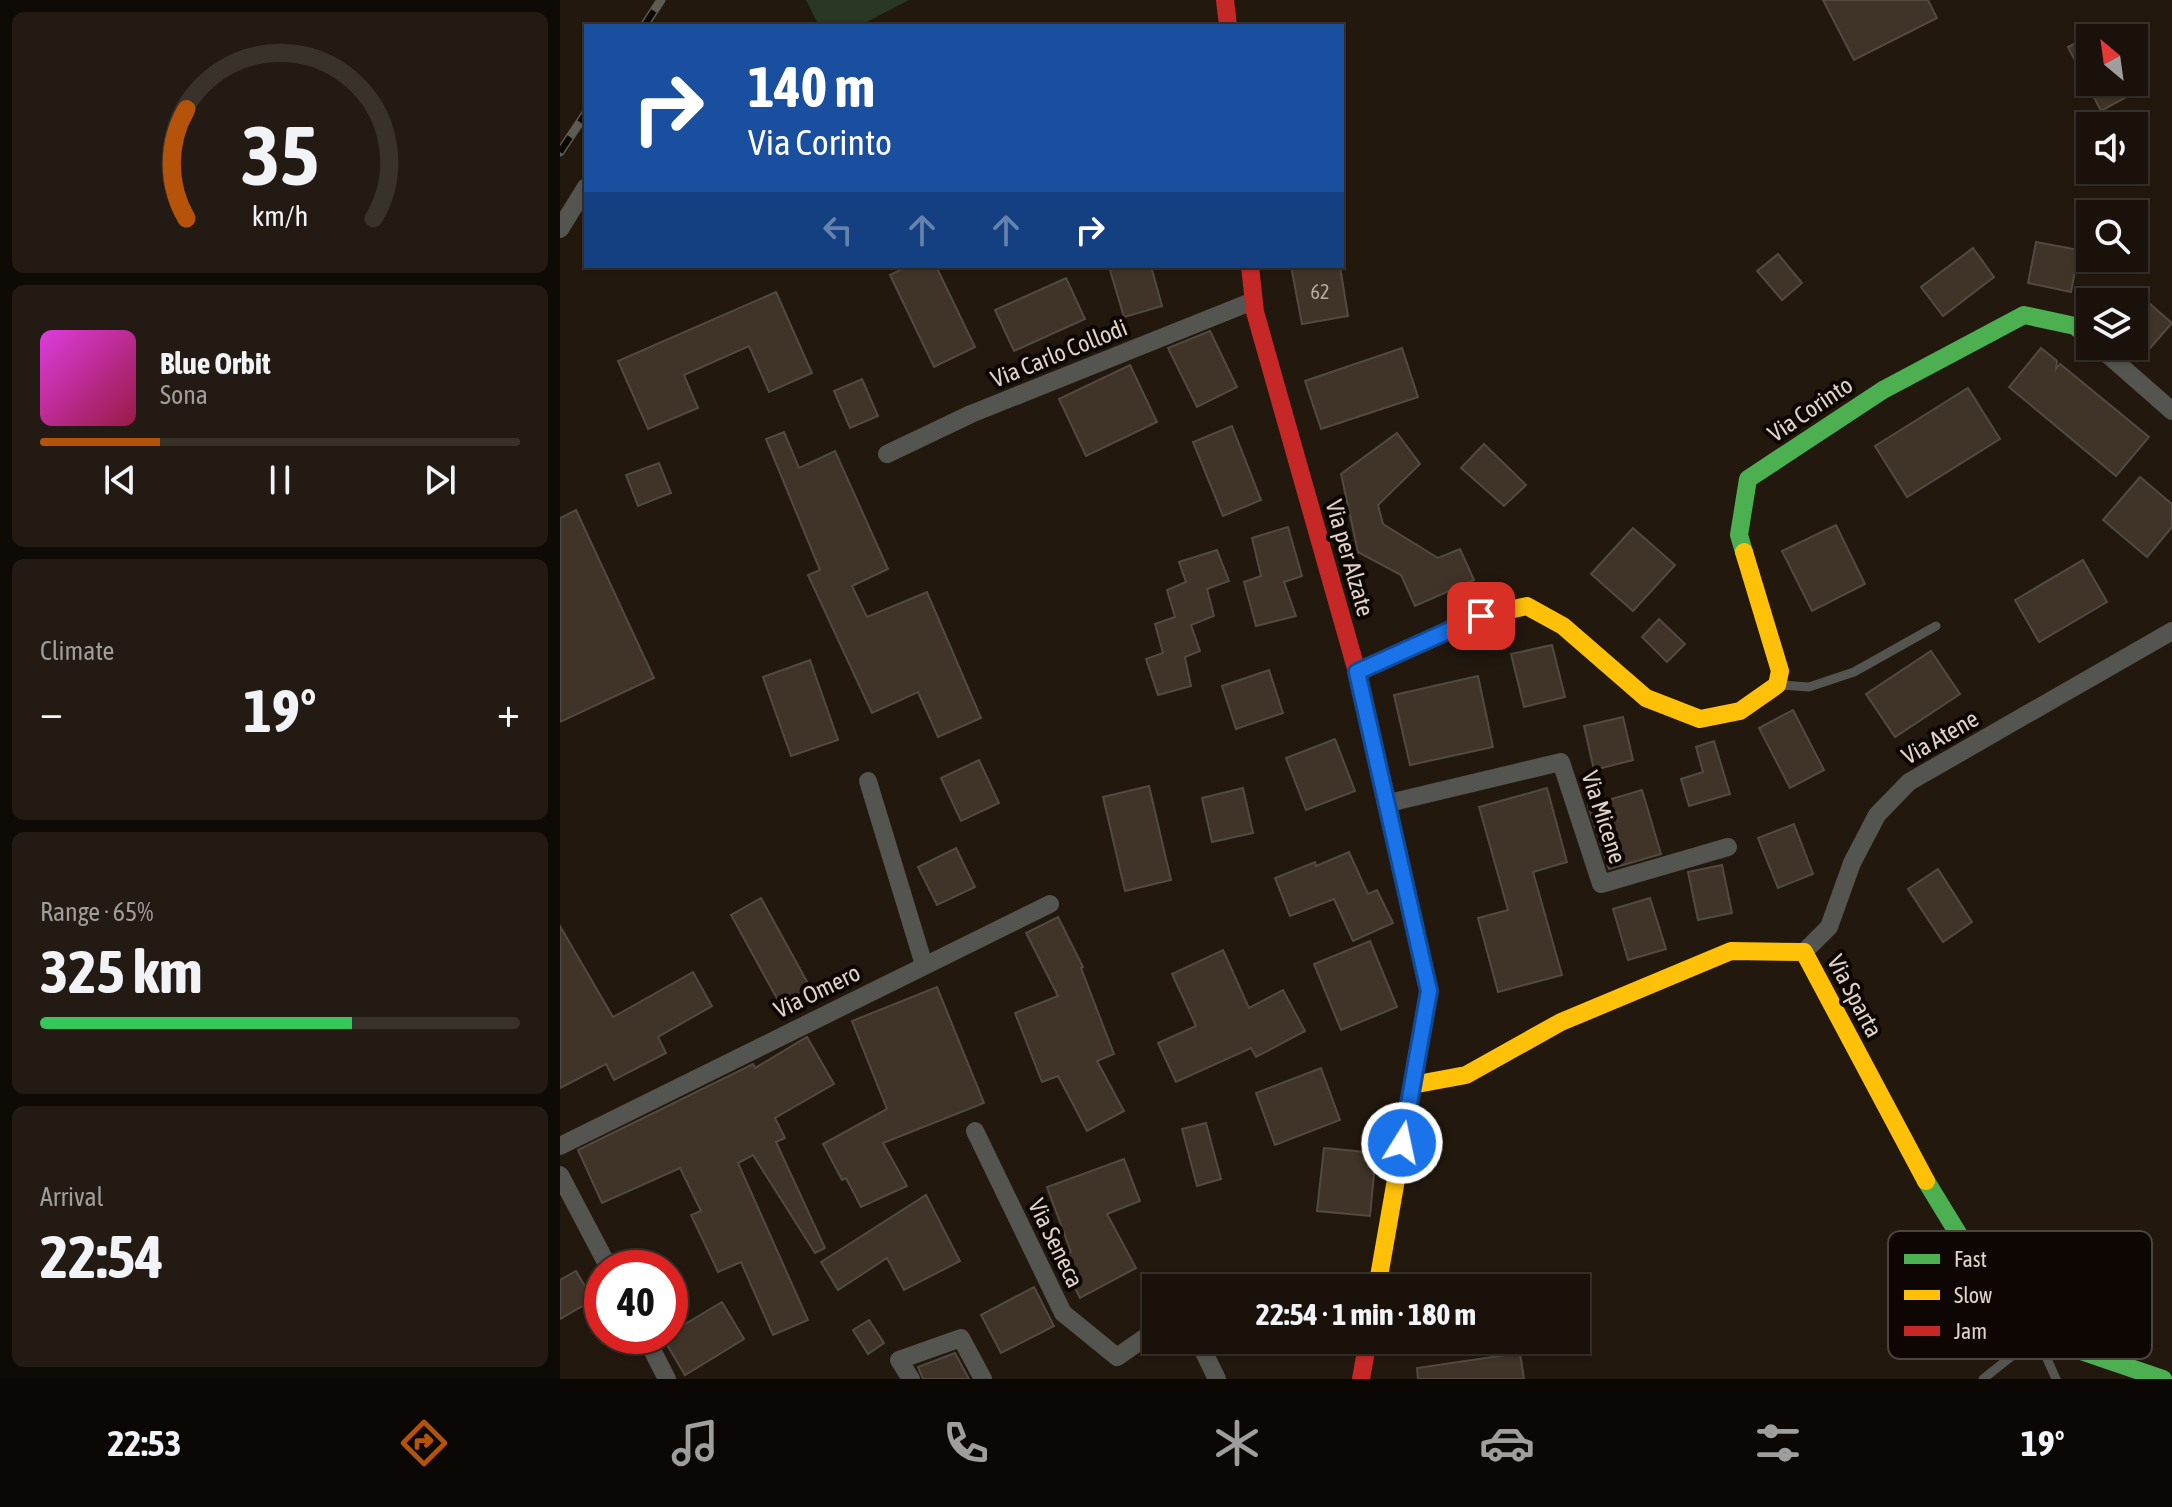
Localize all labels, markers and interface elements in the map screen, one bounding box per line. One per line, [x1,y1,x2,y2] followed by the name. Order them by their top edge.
[2076,24,2148,96] north arrow
[2076,24,2148,360] map controls
[748,55,875,119] text: 140 m
[616,56,720,160] icon: right
[241,106,319,202] text: 35
[2076,112,2148,184] button: sound
[748,121,892,163] text: Via Corinto
[252,199,308,232] text: km/h
[2076,200,2148,272] button: search
[816,208,860,252] icon: left
[900,208,944,252] icon: ahead
[984,208,1028,252] icon: ahead
[1068,208,1112,252] icon: right
[1311,280,1329,303] house number: 62
[2076,288,2148,360] button: layers
[987,313,1131,393] street label: Via Carlo Collodi
[160,346,271,380] text: Blue Orbit
[1763,371,1857,447] street label: Via Corinto
[160,380,208,410] text: Sona
[98,458,142,502] icon: previous
[258,458,302,502] icon: pause
[418,458,462,502] icon: next
[1321,497,1379,619] street label: Via per Alzate
[1447,582,1515,650] pin
[1459,594,1503,638] icon: arrive
[40,636,114,666] text: Climate
[244,676,316,745] text: 19°
[40,686,63,736] text: −
[497,686,520,736] text: +
[1897,704,1983,770] street label: Via Atene
[1576,767,1632,867] street label: Via Micene
[40,897,153,927] text: Range · 65%
[40,937,202,1006] text: 325 km
[1822,950,1888,1042] street label: Via Sparta
[770,959,864,1023] street label: Via Omero
[1360,1101,1444,1185] position arrow
[40,1182,104,1212] text: Arrival
[1023,1194,1089,1292] street label: Via Seneca
[40,1222,163,1291] text: 22:54
[1888,1231,2152,1359] legend
[1954,1246,1987,1272] text: Fast
[584,1250,688,1354] speed limit sign: 40
[1954,1282,1992,1308] text: Slow
[1256,1297,1476,1331] text: 22:54 · 1 min · 180 m
[1954,1318,1987,1344] text: Jam
[396,1415,452,1471] icon: directions
[667,1415,723,1471] icon: music
[938,1415,994,1471] icon: phone
[1209,1415,1265,1471] icon: climate
[1479,1415,1535,1471] icon: car
[1750,1415,1806,1471] icon: filters
[107,1422,181,1464] text: 22:53
[2021,1422,2065,1464] text: 19°

